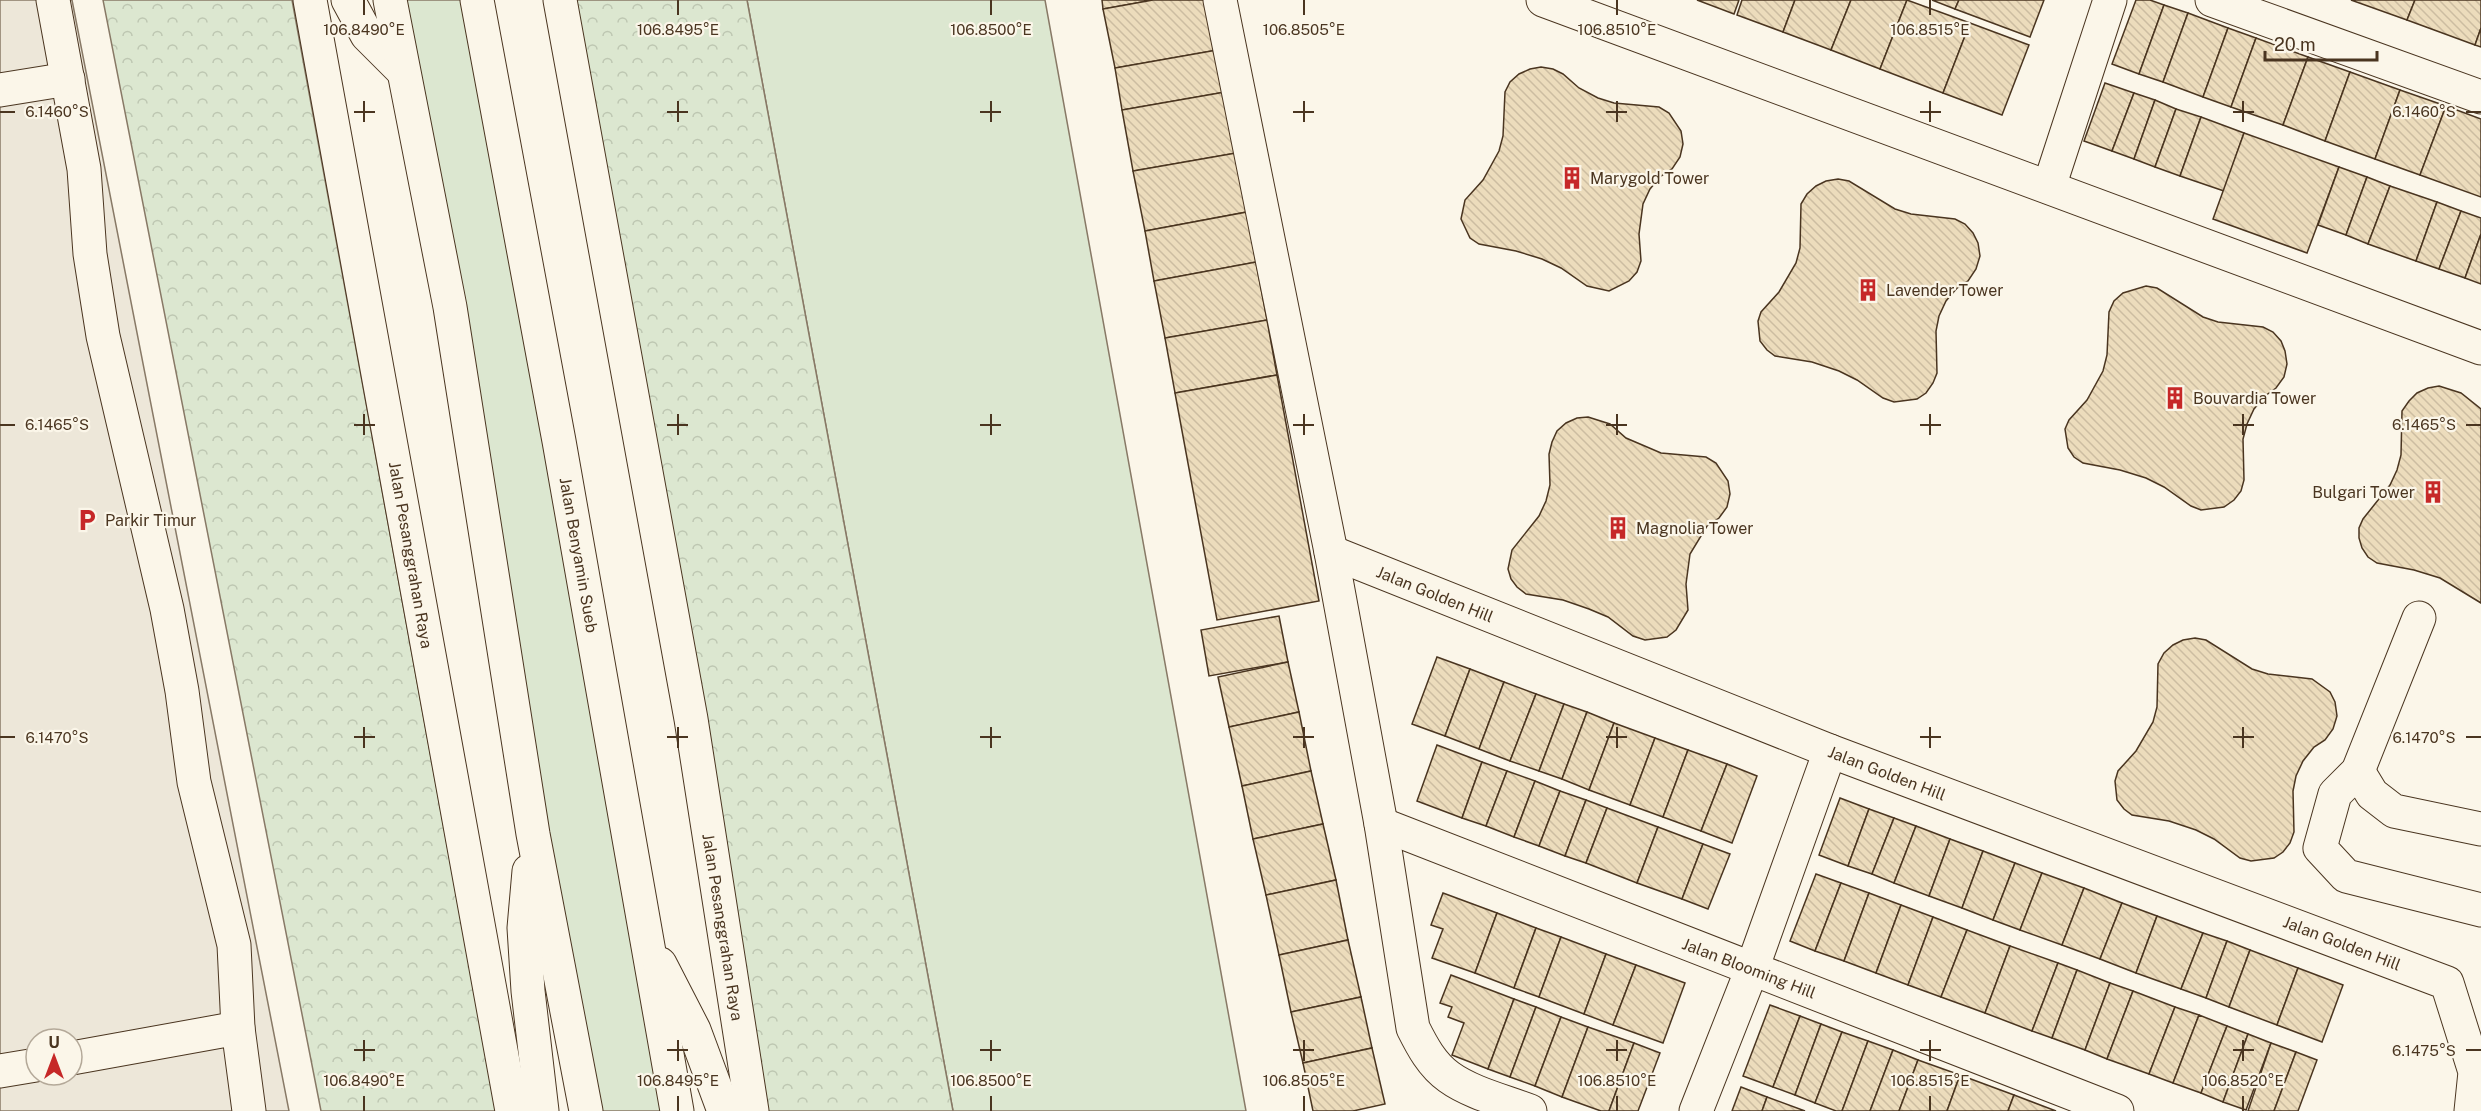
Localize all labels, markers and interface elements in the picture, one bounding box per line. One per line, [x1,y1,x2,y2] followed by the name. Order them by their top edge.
[323,21,405,38] text: 106.8490°E
[637,21,719,38] text: 106.8495°E
[950,21,1032,38] text: 106.8500°E
[1263,21,1345,38] text: 106.8505°E
[1578,21,1656,38] text: 106.8510°E
[1890,21,1970,38] text: 106.8515°E
[2265,24,2378,62] scale bar
[2274,34,2316,55] text: 20 m
[25,103,89,120] text: 6.1460°S
[2392,103,2456,120] text: 6.1460°S
[1559,165,1585,191] building icon: Marygold Tower
[1590,169,1709,188] place label: Marygold Tower
[1855,277,1881,303] building icon: Lavender Tower
[1886,281,2003,300] place label: Lavender Tower
[2162,385,2188,411] building icon: Bouvardia Tower
[2193,389,2316,408] place label: Bouvardia Tower
[25,416,89,433] text: 6.1465°S
[2392,416,2456,433] text: 6.1465°S
[385,460,436,650] street label: Jalan Pesanggrahan Raya
[555,476,602,634] street label: Jalan Benyamin Sueb
[2420,479,2446,505] building icon: Bulgari Tower
[2312,483,2415,502] place label: Bulgari Tower
[74,507,100,533] parking icon: Parkir Timur
[105,511,196,530] place label: Parkir Timur
[1605,515,1631,541] building icon: Magnolia Tower
[1636,519,1754,538] place label: Magnolia Tower
[1374,562,1496,627] street label: Jalan Golden Hill
[25,729,89,746] text: 6.1470°S
[2392,729,2456,746] text: 6.1470°S
[1825,742,1948,805] street label: Jalan Golden Hill
[698,832,747,1022] street label: Jalan Pesanggrahan Raya
[2280,912,2403,975] street label: Jalan Golden Hill
[1679,934,1819,1003] street label: Jalan Blooming Hill
[24,1027,84,1087] north arrow
[48,1033,60,1052] text: U
[2392,1042,2456,1059] text: 6.1475°S
[323,1072,405,1089] text: 106.8490°E
[637,1072,719,1089] text: 106.8495°E
[950,1072,1032,1089] text: 106.8500°E
[1263,1072,1345,1089] text: 106.8505°E
[1578,1072,1656,1089] text: 106.8510°E
[1890,1072,1970,1089] text: 106.8515°E
[2202,1072,2284,1089] text: 106.8520°E

